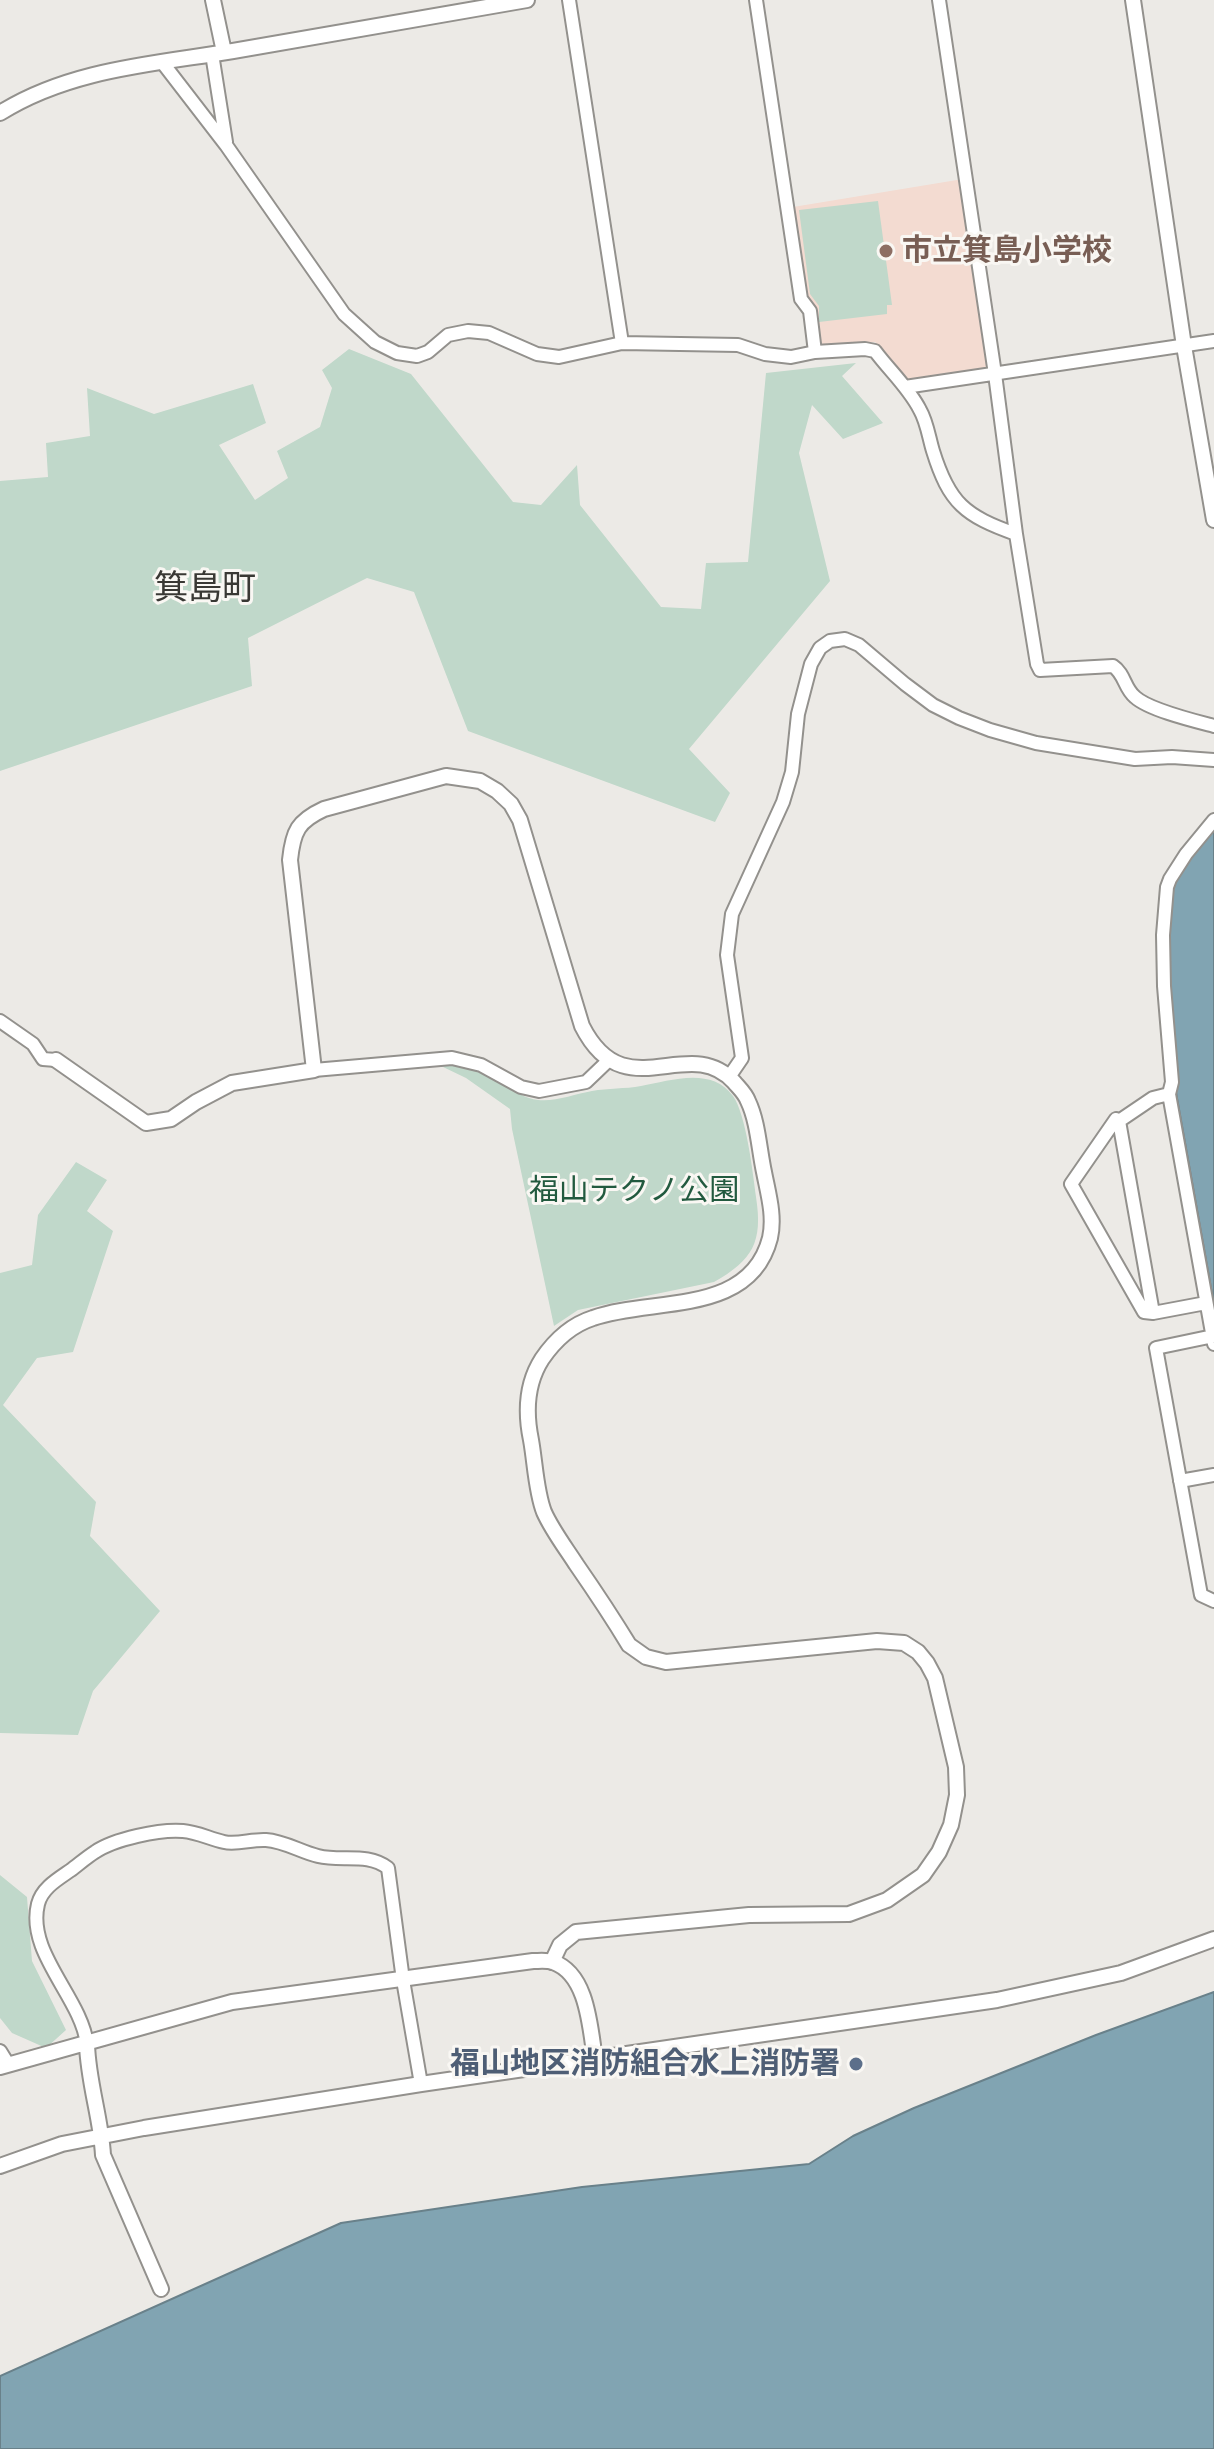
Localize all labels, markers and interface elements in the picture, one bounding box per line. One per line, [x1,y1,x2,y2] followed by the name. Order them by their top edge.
[902,233,1112,269] place label: 市立箕島小学校
[877,242,895,260] marker: 市立箕島小学校
[154,569,256,609] district label: 箕島町
[529,1173,739,1209] park label: 福山テクノ公園
[450,2046,840,2082] place label: 福山地区消防組合水上消防署
[847,2055,865,2073] marker: 福山地区消防組合水上消防署

